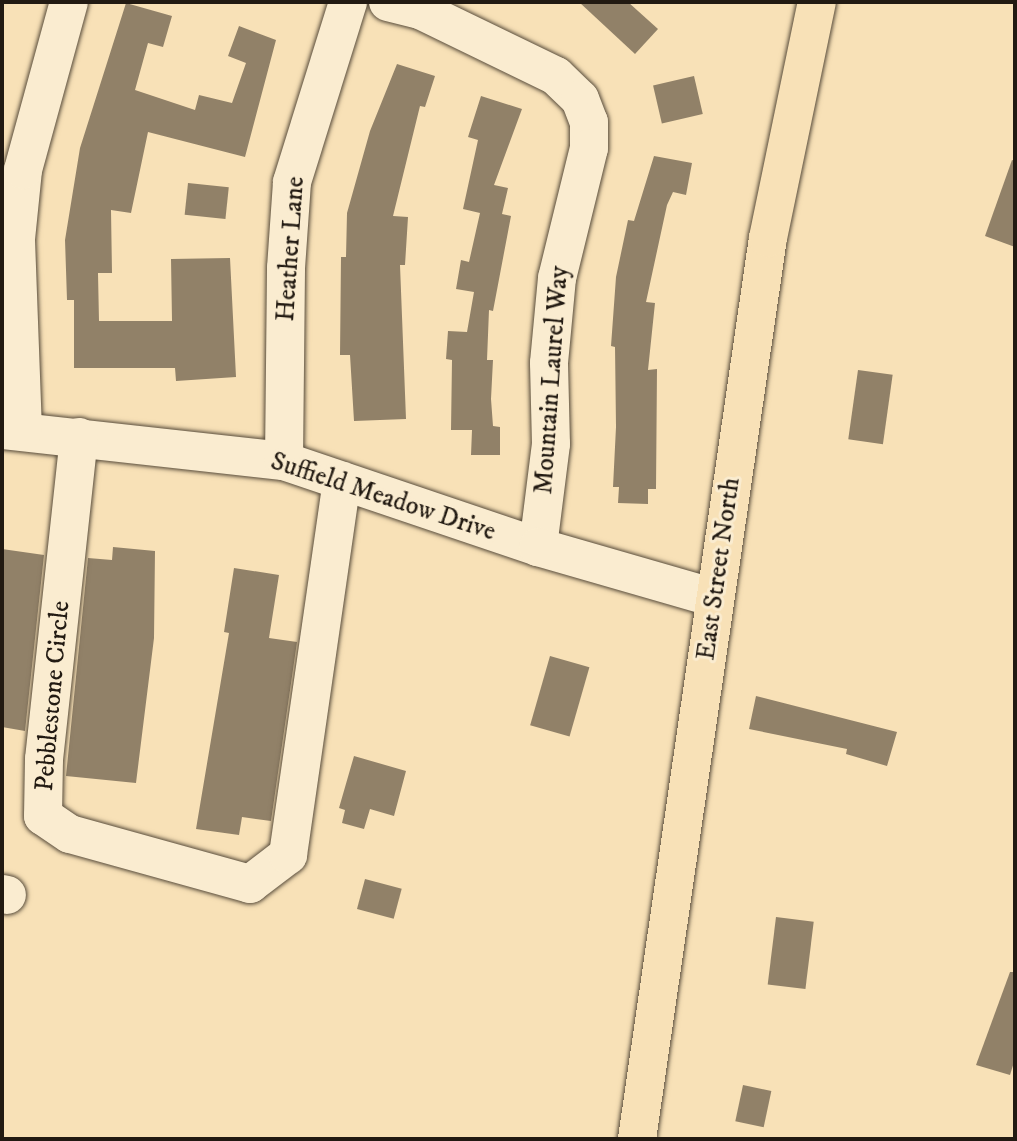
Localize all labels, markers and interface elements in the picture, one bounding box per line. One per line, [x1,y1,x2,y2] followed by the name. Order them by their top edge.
[270,175,312,323] street label: Heather Lane
[528,265,576,495] street label: Mountain Laurel Way
[267,446,499,548] street label: Suffield Meadow Drive
[691,476,747,662] street label: East Street North
[29,600,77,792] street label: Pebblestone Circle

